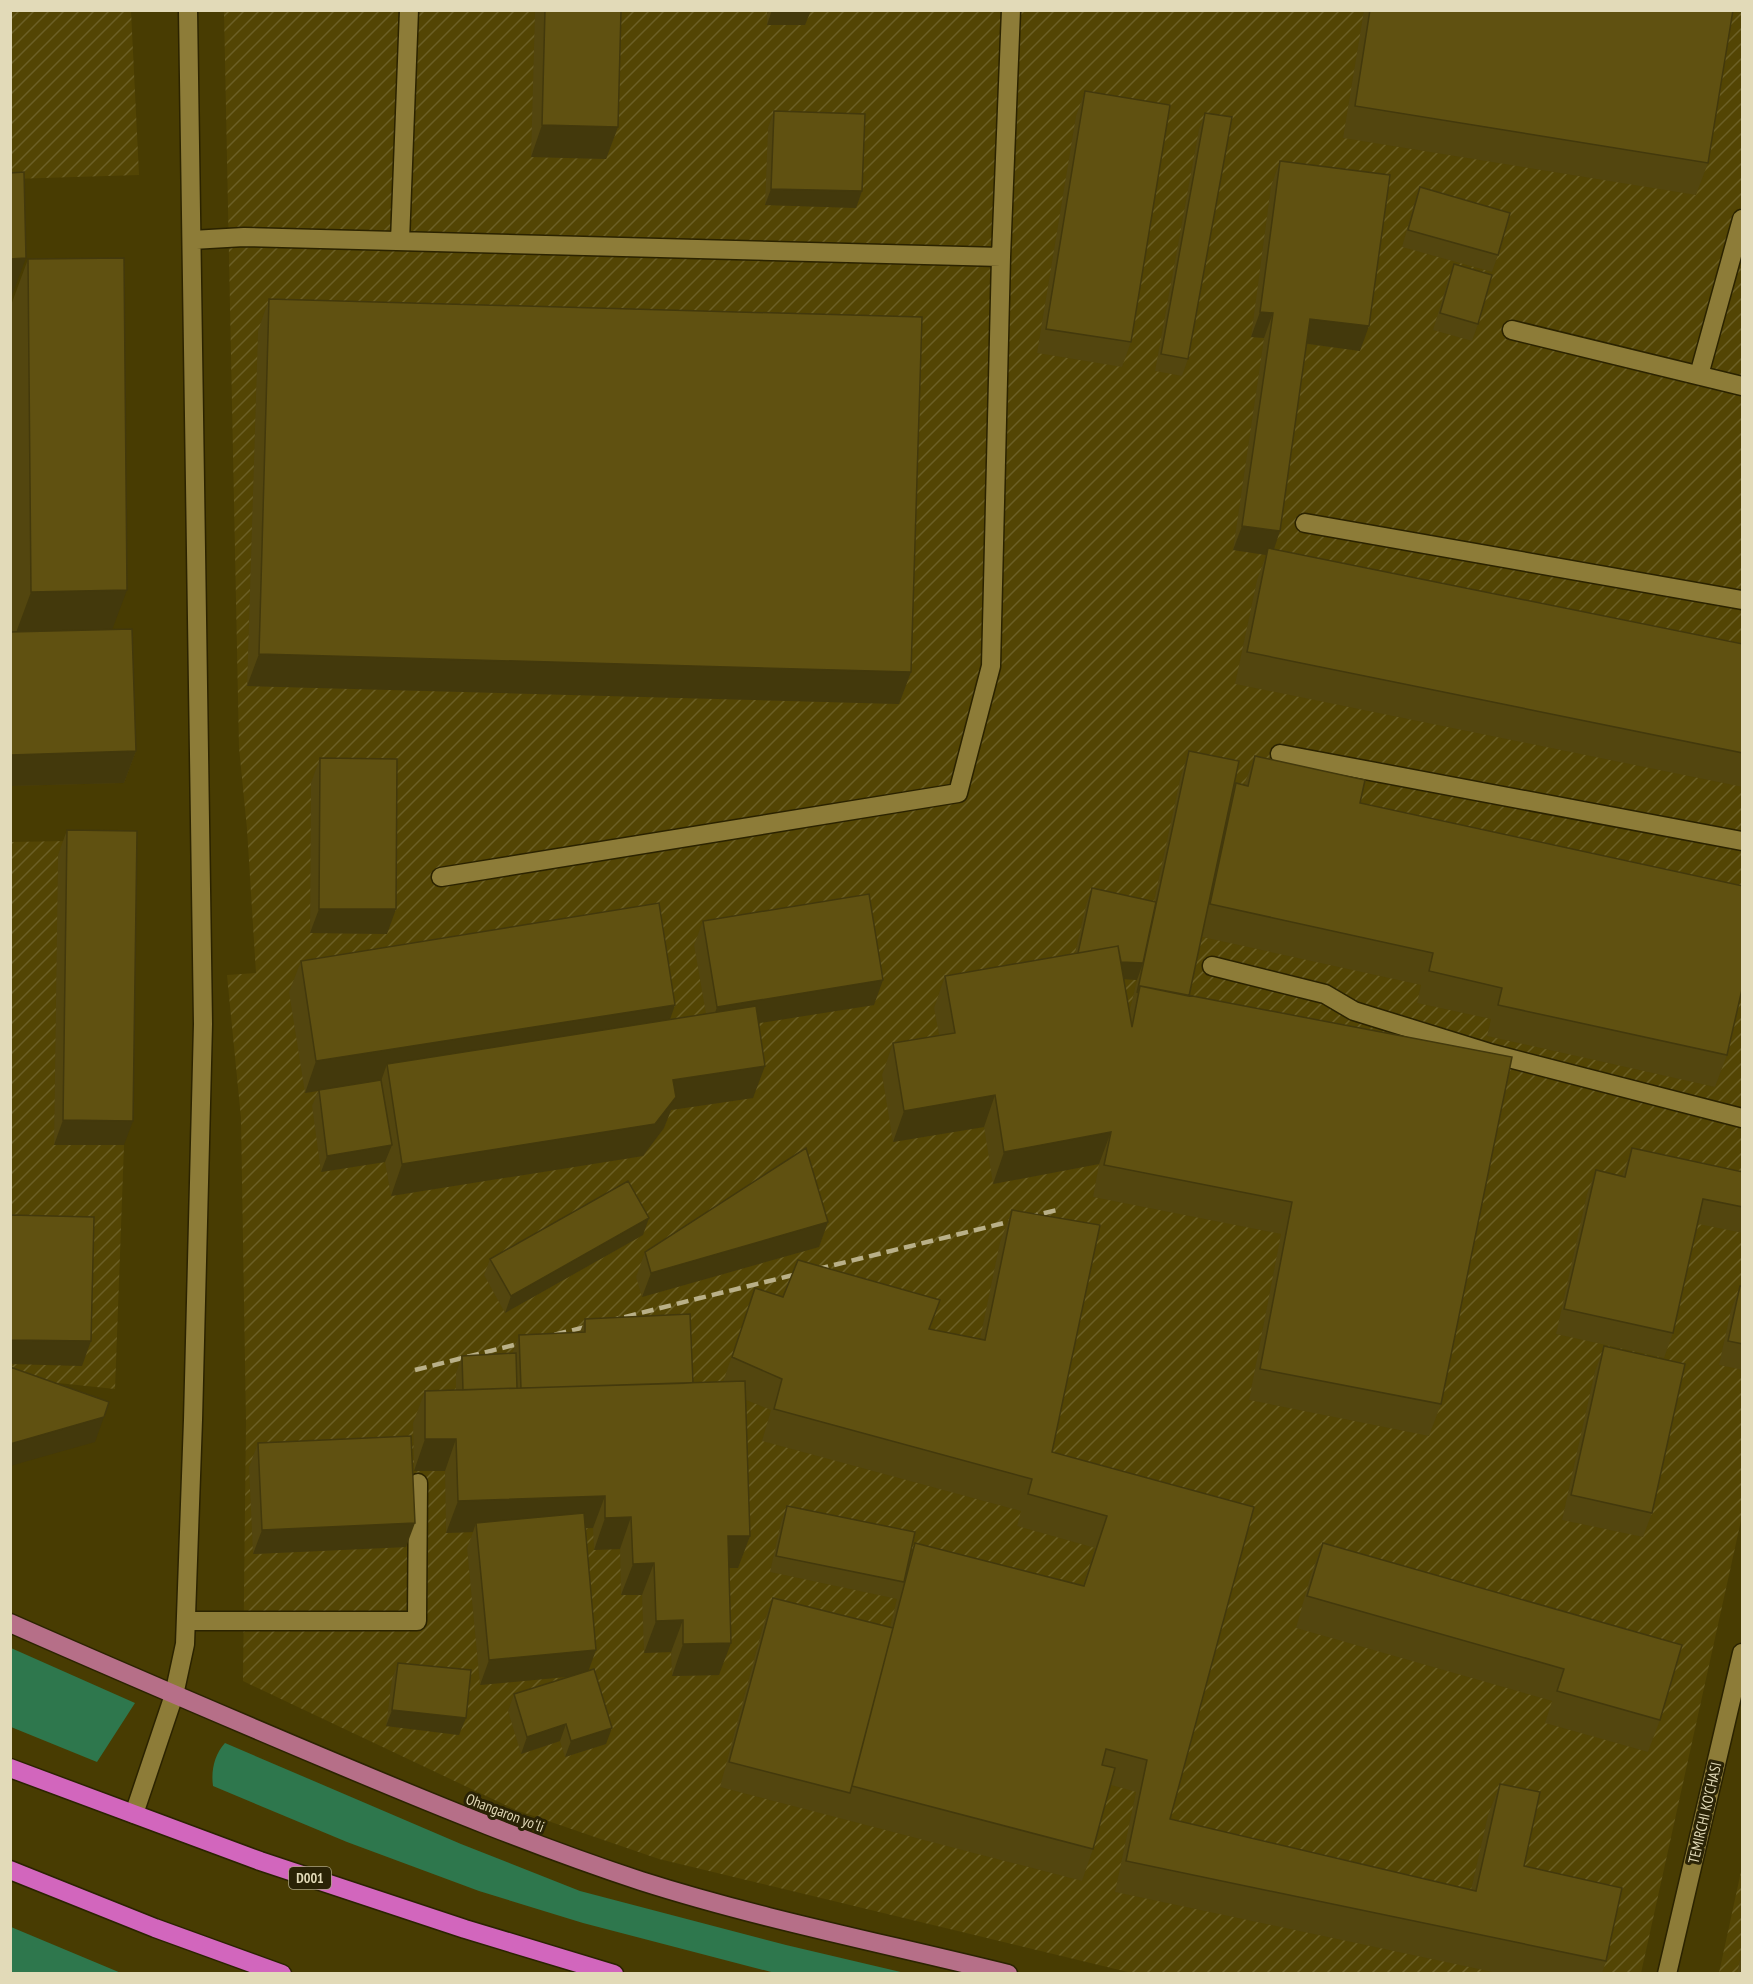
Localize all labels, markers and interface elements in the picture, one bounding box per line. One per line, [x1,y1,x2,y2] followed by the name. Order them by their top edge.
[1684,1760,1725,1865] street label: TEMIRCHI KO'CHASI
[463,1789,547,1836] street label: Ohangaron yoʻli
[289,1867,331,1889] road number: D001

